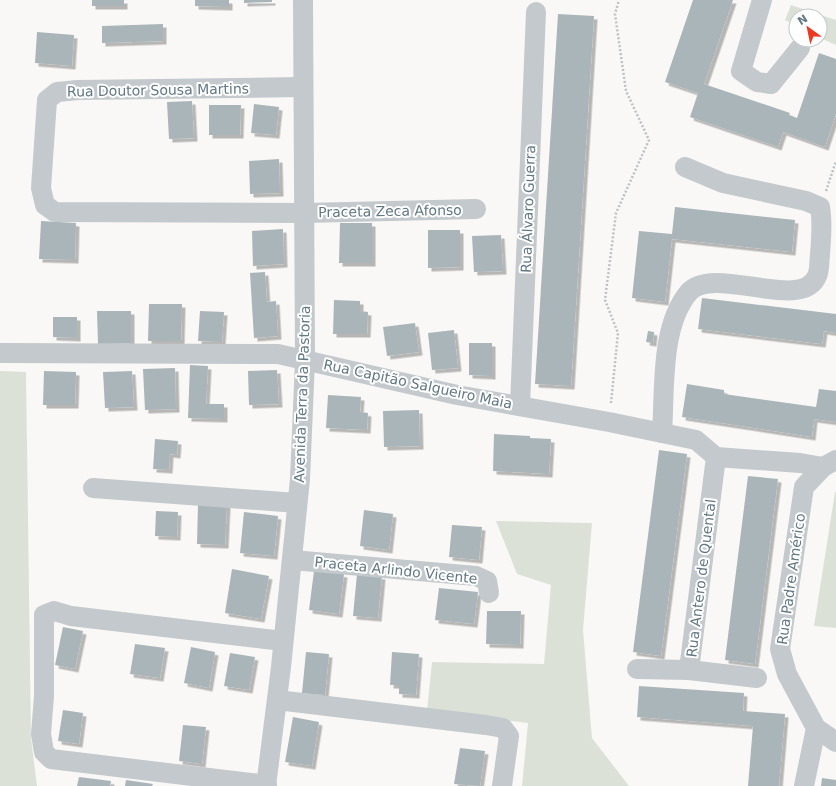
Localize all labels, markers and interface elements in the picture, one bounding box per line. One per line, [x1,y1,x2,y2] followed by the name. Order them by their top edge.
[788,8,828,48] north arrow
[795,12,810,28] text: N
[67,80,249,100] street label: Rua Doutor Sousa Martins
[518,145,538,273] street label: Rua Álvaro Guerra
[318,202,462,220] street label: Praceta Zeca Afonso
[291,305,313,483] street label: Avenida Terra da Pastoria
[322,356,514,412] street label: Rua Capitão Salgueiro Maia
[683,498,719,658] street label: Rua Antero de Quental
[774,512,808,646] street label: Rua Padre Américo
[314,553,478,587] street label: Praceta Arlindo Vicente

